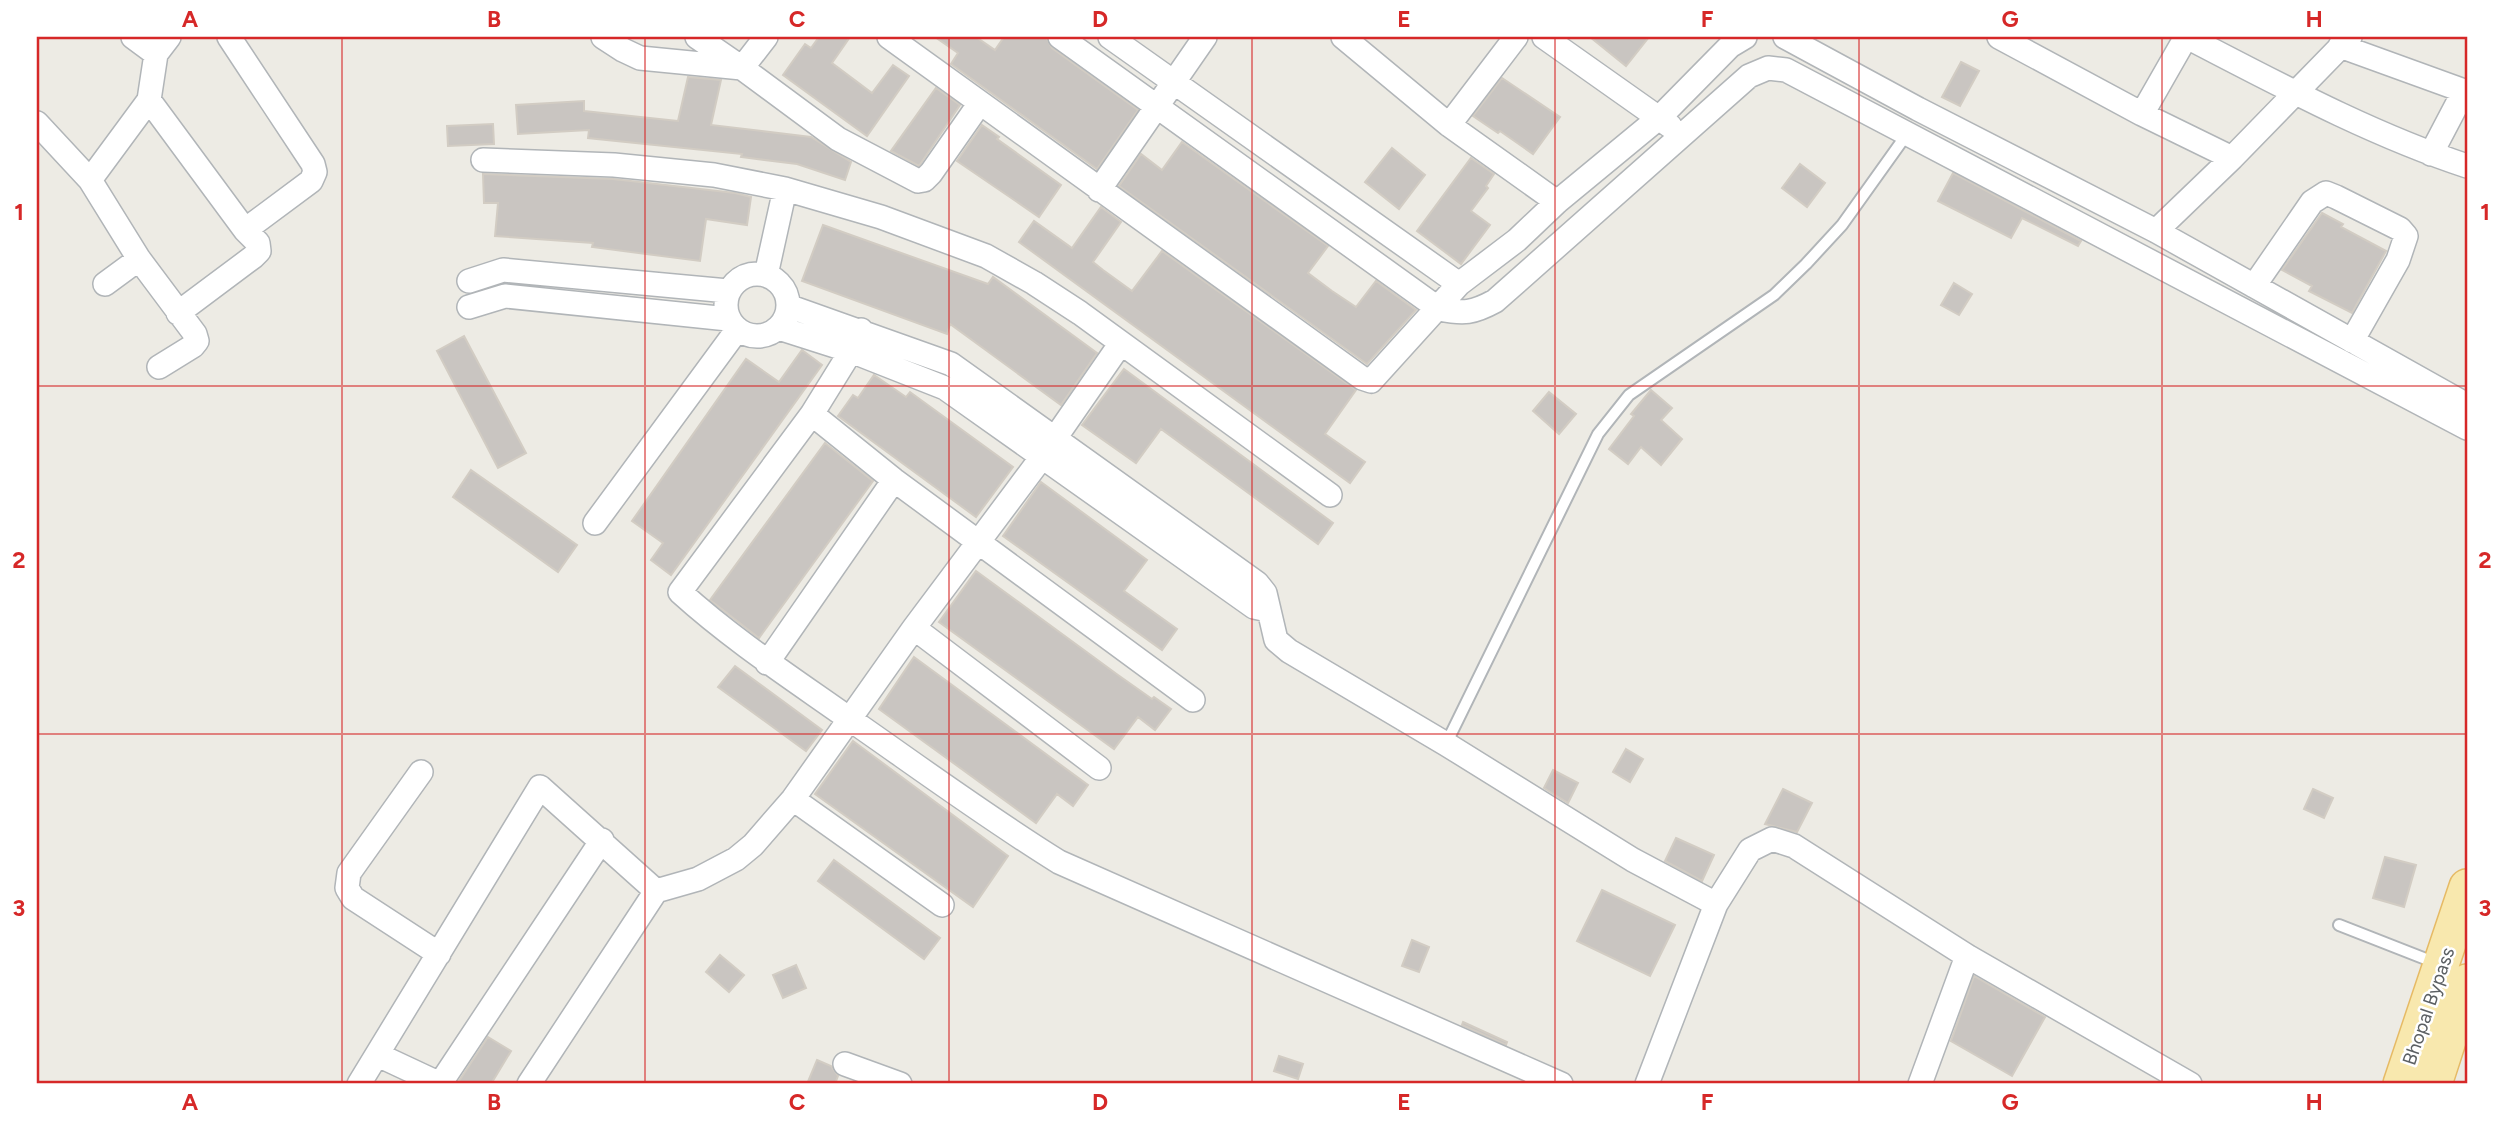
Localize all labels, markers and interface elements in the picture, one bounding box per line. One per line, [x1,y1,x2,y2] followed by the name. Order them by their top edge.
[182,5,199,33] text: A
[487,5,501,33] text: B
[789,5,806,33] text: C
[1092,5,1108,33] text: D
[1397,5,1411,33] text: E
[1701,5,1714,33] text: F
[2001,5,2019,33] text: G
[2305,5,2323,33] text: H
[14,198,24,226] text: 1
[2480,198,2490,226] text: 1
[12,546,26,574] text: 2
[2478,546,2492,574] text: 2
[13,894,25,922] text: 3
[2479,894,2491,922] text: 3
[2398,944,2459,1068] street label: Bhopal Bypass
[182,1088,199,1116] text: A
[487,1088,501,1116] text: B
[789,1088,806,1116] text: C
[1092,1088,1108,1116] text: D
[1397,1088,1411,1116] text: E
[1701,1088,1714,1116] text: F
[2001,1088,2019,1116] text: G
[2305,1088,2323,1116] text: H

